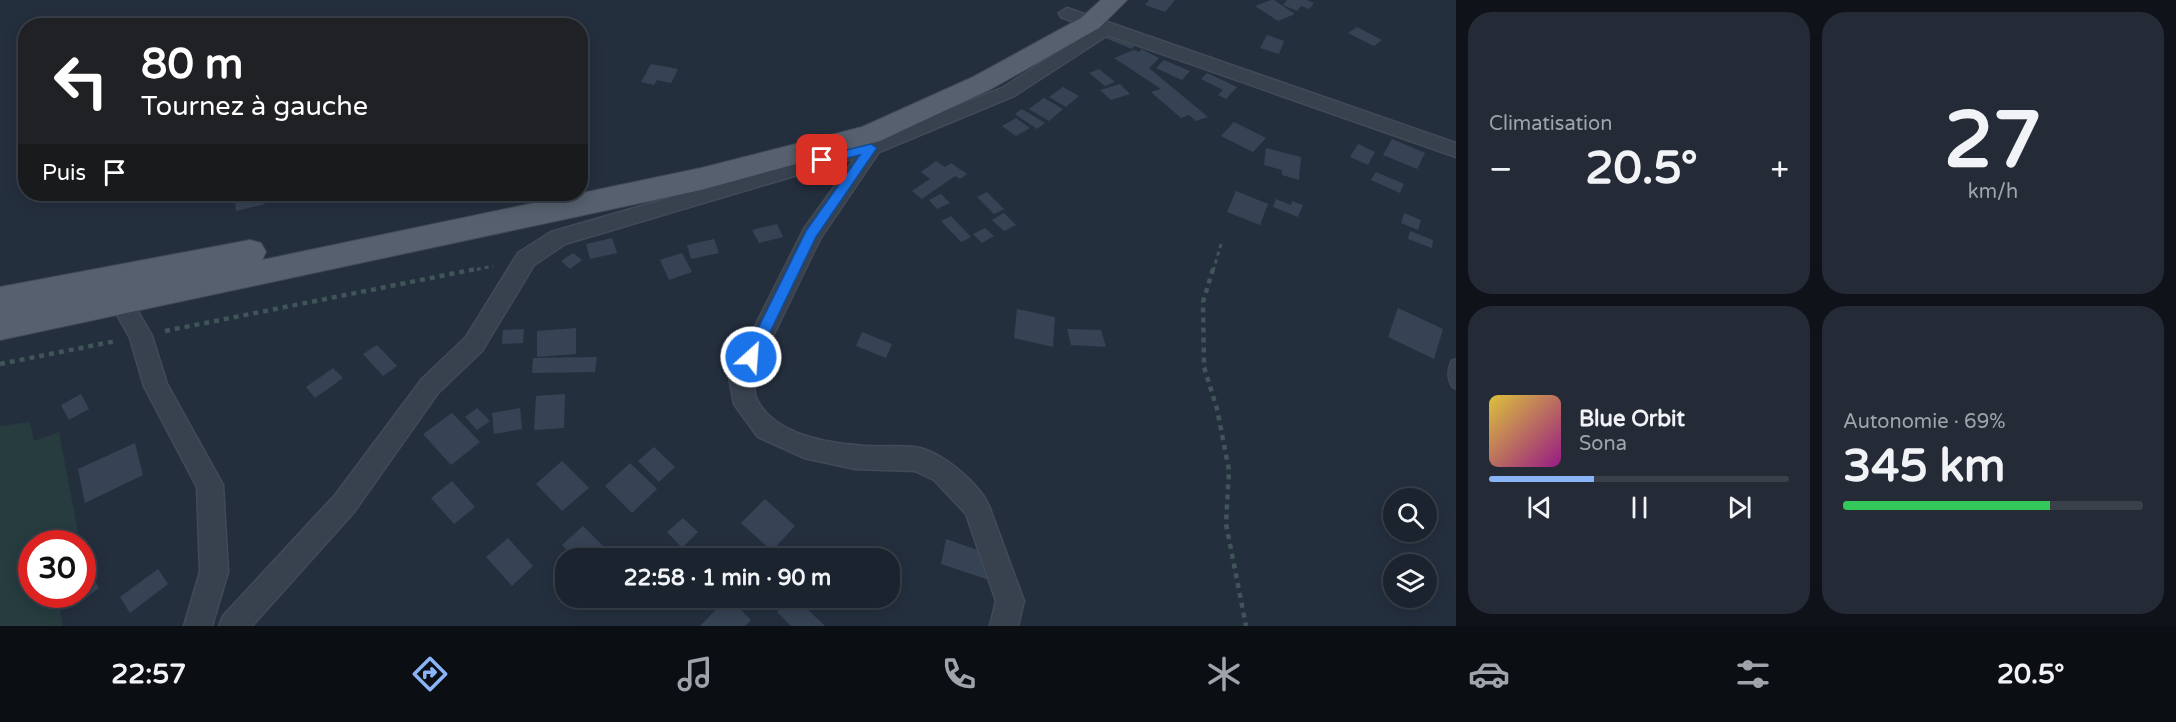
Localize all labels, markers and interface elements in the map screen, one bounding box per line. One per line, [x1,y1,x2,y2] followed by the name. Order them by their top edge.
[141,39,243,90] text: 80 m
[42,42,120,120] icon: left
[141,90,368,123] text: Tournez à gauche
[1944,94,2042,188] text: 27
[1489,112,1612,136] text: Climatisation
[796,134,847,185] pin
[1585,142,1698,196] text: 20.5°
[805,143,838,176] icon: arrive
[1489,150,1513,189] text: −
[1770,150,1789,189] text: +
[98,156,131,189] icon: arrive
[42,160,86,186] text: Puis
[1968,180,2018,204] text: km/h
[719,325,783,389] position arrow
[1579,406,1685,432] text: Blue Orbit
[1843,410,2005,434] text: Autonomie · 69%
[1579,432,1627,456] text: Sona
[1843,440,2005,494] text: 345 km
[1383,488,1437,608] map controls
[1383,488,1437,542] button: search
[1523,491,1556,524] icon: previous
[1623,491,1656,524] icon: pause
[1723,491,1756,524] icon: next
[18,530,96,608] speed limit sign: 30
[1383,554,1437,608] button: layers
[624,565,831,591] text: 22:58 · 1 min · 90 m
[409,653,451,695] icon: directions
[674,653,716,695] icon: music
[938,653,980,695] icon: phone
[1203,653,1245,695] icon: climate
[1468,653,1510,695] icon: car
[1732,653,1774,695] icon: filters
[111,658,186,691] text: 22:57
[1997,658,2065,691] text: 20.5°

